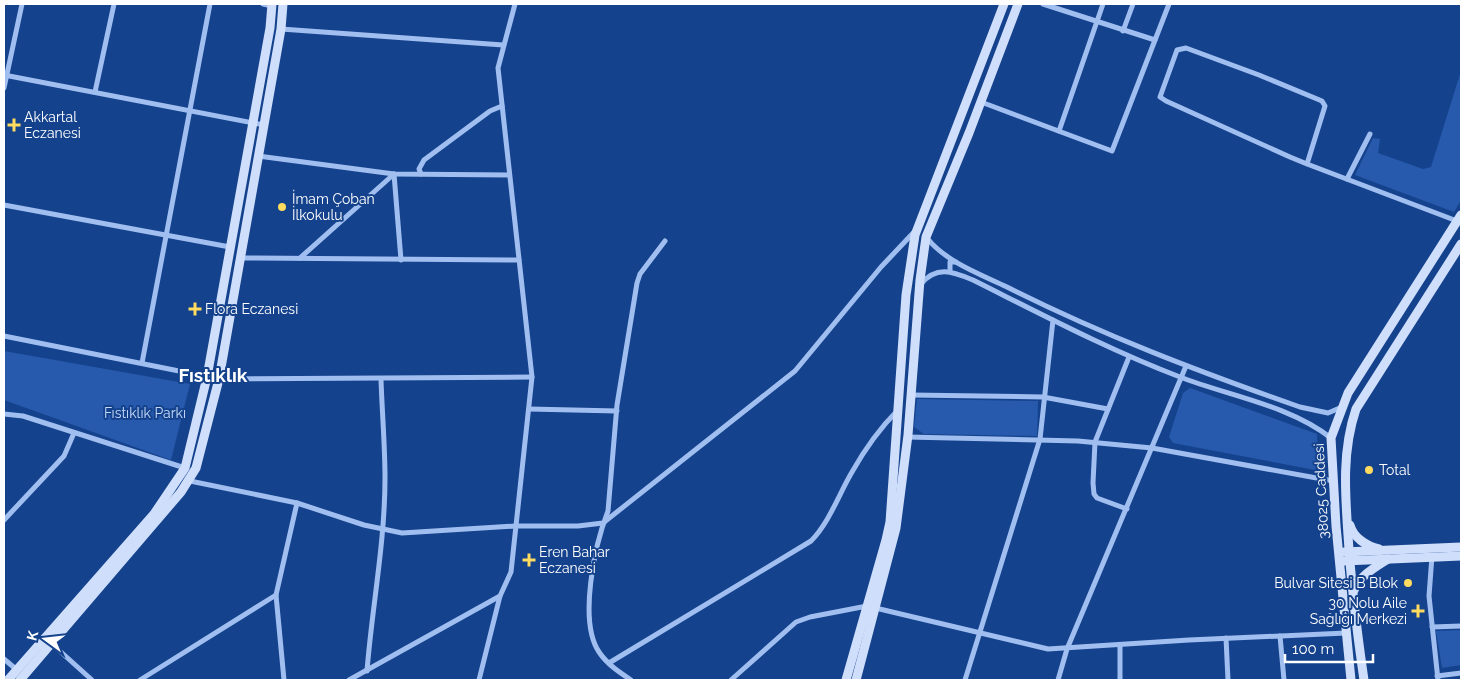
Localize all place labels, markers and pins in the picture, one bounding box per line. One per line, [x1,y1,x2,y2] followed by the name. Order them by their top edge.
[24,109,81,141] place label: Akkartal Eczanesi
[8,119,20,131] marker: Akkartal Eczanesi
[292,189,375,223] place label: İmam Çoban İlkokulu
[276,201,288,213] marker: İmam Çoban İlkokulu
[205,301,298,317] place label: Flora Eczanesi
[189,303,201,315] marker: Flora Eczanesi
[1379,462,1411,478] place label: Total
[1363,464,1375,476] marker: Total
[539,544,610,576] place label: Eren Bahar Eczanesi
[523,554,535,566] marker: Eren Bahar Eczanesi
[1274,575,1399,591] place label: Bulvar Sitesi B Blok
[1402,577,1414,589] marker: Bulvar Sitesi B Blok
[1310,595,1407,627] place label: 30 Nolu Aile Sağlığı Merkezi
[1411,604,1425,618] marker: 30 Nolu Aile Sağlığı Merkezi

